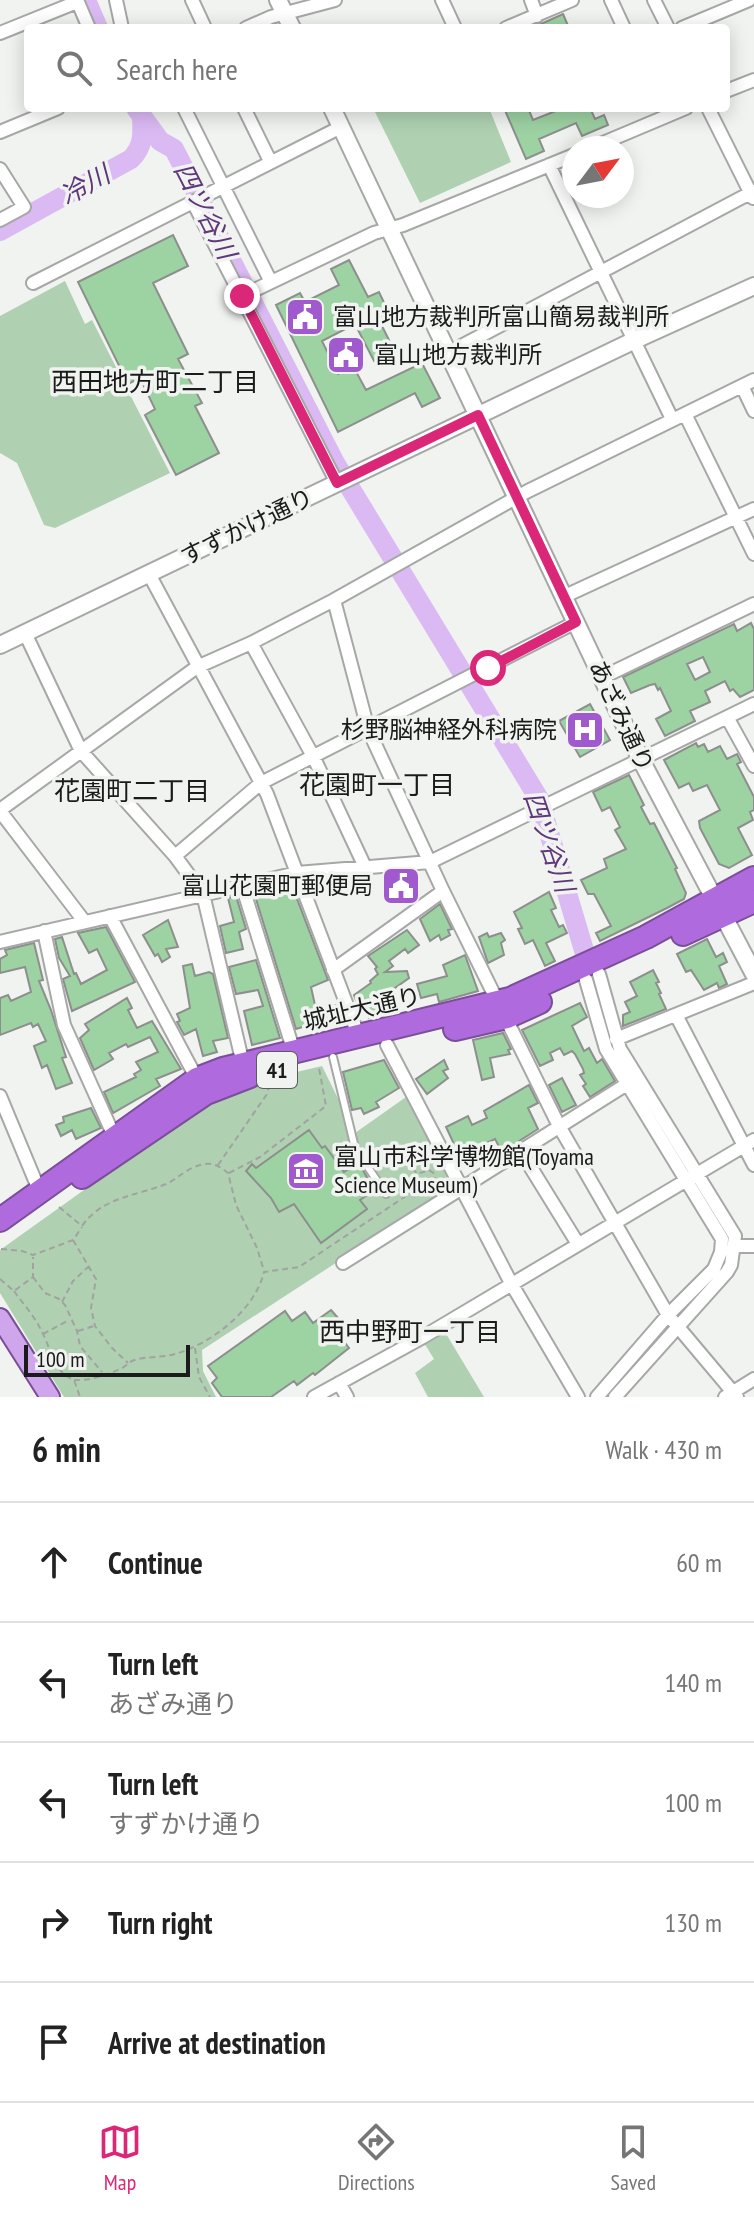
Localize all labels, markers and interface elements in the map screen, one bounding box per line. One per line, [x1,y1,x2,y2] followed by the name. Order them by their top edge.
[24,24,730,112] search box
[52,46,96,90] icon: search
[116,49,238,88] text: Search here
[562,136,634,208] north arrow
[54,156,118,212] water label: 冷川
[167,157,245,267] water label: 四ツ谷川
[224,278,260,314] route end
[284,296,326,338] public building icon: 富山地方裁判所富山簡易裁判所
[333,301,669,332] place label: 富山地方裁判所富山簡易裁判所
[325,334,367,376] public building icon: 富山地方裁判所
[374,339,542,370] place label: 富山地方裁判所
[51,365,259,398] district label: 西田地方町二丁目
[175,481,318,572] street label: すずかけ通り
[470,650,506,686] route start
[582,655,661,777] street label: あざみ通り
[564,709,606,751] hospital icon: 杉野脳神経外科病院
[341,714,557,745] place label: 杉野脳神経外科病院
[299,768,455,801] district label: 花園町一丁目
[54,774,210,807] district label: 花園町二丁目
[517,787,583,899] water label: 四ツ谷川
[380,865,422,907] public building icon: 富山花園町郵便局
[181,870,373,901] place label: 富山花園町郵便局
[300,980,424,1037] street label: 城址大通り
[257,1052,297,1088] road number: 41
[334,1141,594,1200] place label: 富山市科学博物館(Toyama Science Museum)
[285,1150,327,1192] museum icon: 富山市科学博物館(Toyama Science Museum)
[319,1315,501,1348] district label: 西中野町一丁目
[24,1341,190,1377] scale bar
[36,1345,85,1373] text: 100 m
[32,1427,101,1471] text: 6 min
[605,1433,722,1466] text: Walk · 430 m
[32,1540,76,1584] icon: ahead
[108,1543,203,1582] text: Continue
[676,1546,722,1579] text: 60 m
[108,1644,198,1683] text: Turn left
[32,1660,76,1704] icon: left
[664,1666,722,1699] text: 140 m
[108,1687,238,1720] text: あざみ通り
[108,1764,198,1803] text: Turn left
[32,1780,76,1824] icon: left
[664,1786,722,1819] text: 100 m
[108,1807,264,1840] text: すずかけ通り
[32,1900,76,1944] icon: right
[108,1903,212,1942] text: Turn right
[664,1906,722,1939] text: 130 m
[32,2020,76,2064] icon: arrive
[108,2023,326,2062] text: Arrive at destination
[98,2120,142,2196] tab: Map
[338,2120,415,2196] tab: Directions
[611,2120,656,2196] tab: Saved

